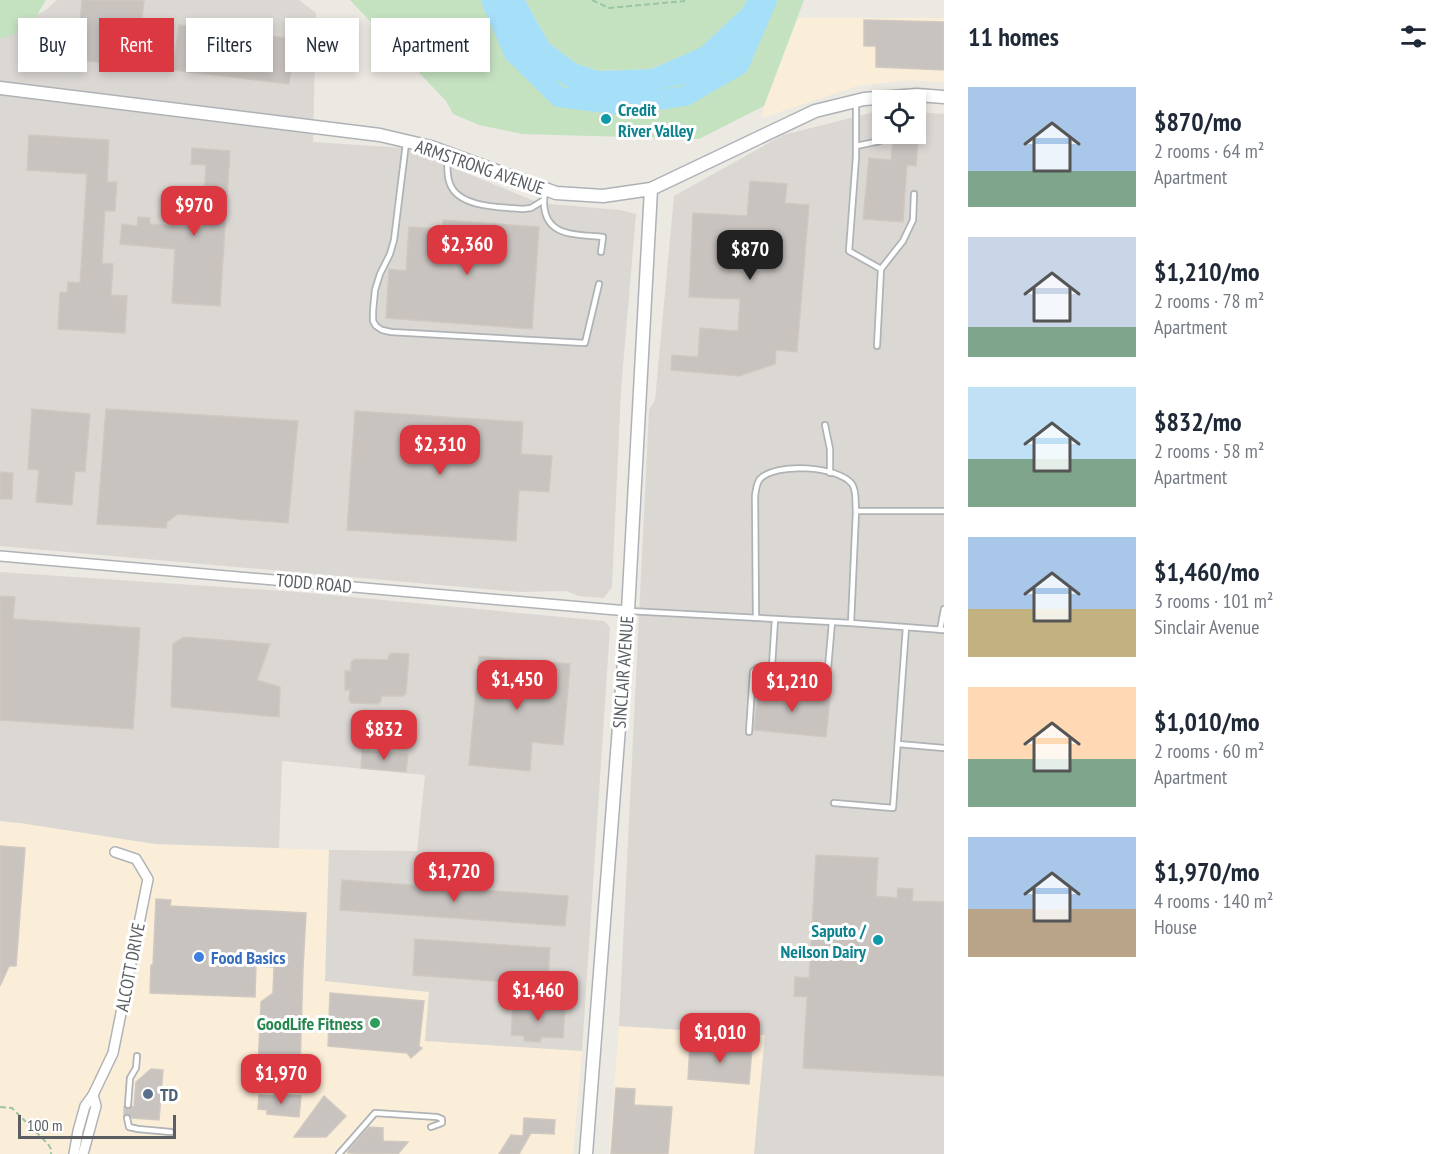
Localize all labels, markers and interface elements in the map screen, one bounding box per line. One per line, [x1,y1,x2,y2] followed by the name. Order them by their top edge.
[18,18,87,72] chip: Buy
[99,18,174,72] chip: Rent
[186,18,273,72] chip: Filters
[285,18,359,72] chip: New
[371,18,490,72] chip: Apartment
[968,20,1059,53] text: 11 homes
[1397,20,1430,53] icon: filters
[872,90,926,144] map controls
[872,90,926,144] button: locate
[618,98,694,142] place label: Credit River Valley
[1154,105,1242,138] text: $870/mo
[1016,111,1088,183] icon: home
[599,112,613,126] marker: Credit River Valley
[412,134,548,200] street label: ARMSTRONG AVENUE
[1154,138,1264,164] text: 2 rooms · 64 m²
[1154,164,1227,190] text: Apartment
[158,186,230,237] pin: $970
[175,192,213,218] text: $970
[418,225,516,276] pin: $2,360
[714,230,786,281] pin: $870
[441,231,493,257] text: $2,360
[731,236,769,262] text: $870
[1154,255,1260,288] text: $1,210/mo
[1016,261,1088,333] icon: home
[1154,288,1264,314] text: 2 rooms · 78 m²
[1154,314,1227,340] text: Apartment
[1154,405,1242,438] text: $832/mo
[1016,411,1088,483] icon: home
[391,425,489,476] pin: $2,310
[414,431,466,457] text: $2,310
[1154,438,1264,464] text: 2 rooms · 58 m²
[1154,464,1227,490] text: Apartment
[1154,555,1260,588] text: $1,460/mo
[1016,561,1088,633] icon: home
[275,568,353,598] street label: TODD ROAD
[1154,588,1273,614] text: 3 rooms · 101 m²
[1154,614,1260,640] text: Sinclair Avenue
[608,615,638,729] street label: SINCLAIR AVENUE
[468,660,566,711] pin: $1,450
[743,662,841,713] pin: $1,210
[491,666,543,692] text: $1,450
[766,668,818,694] text: $1,210
[1154,705,1260,738] text: $1,010/mo
[348,710,420,761] pin: $832
[1016,711,1088,783] icon: home
[365,716,403,742] text: $832
[1154,738,1264,764] text: 2 rooms · 60 m²
[1154,764,1227,790] text: Apartment
[405,852,503,903] pin: $1,720
[1154,855,1260,888] text: $1,970/mo
[428,858,480,884] text: $1,720
[1016,861,1088,933] icon: home
[1154,888,1273,914] text: 4 rooms · 140 m²
[1154,914,1197,940] text: House
[780,919,867,963] place label: Saputo / Neilson Dairy
[110,921,150,1013] street label: ALCOTT DRIVE
[871,933,885,947] marker: Saputo / Neilson Dairy
[211,946,285,969] place label: Food Basics
[192,950,206,964] marker: Food Basics
[489,971,587,1022] pin: $1,460
[512,977,564,1003] text: $1,460
[257,1012,363,1035] place label: GoodLife Fitness
[671,1013,769,1064] pin: $1,010
[368,1016,382,1030] marker: GoodLife Fitness
[694,1019,746,1045] text: $1,010
[232,1054,330,1105] pin: $1,970
[255,1060,307,1086] text: $1,970
[160,1083,179,1106] place label: TD
[141,1087,155,1101] marker: TD
[18,1112,176,1140] scale bar
[27,1115,62,1135] text: 100 m

